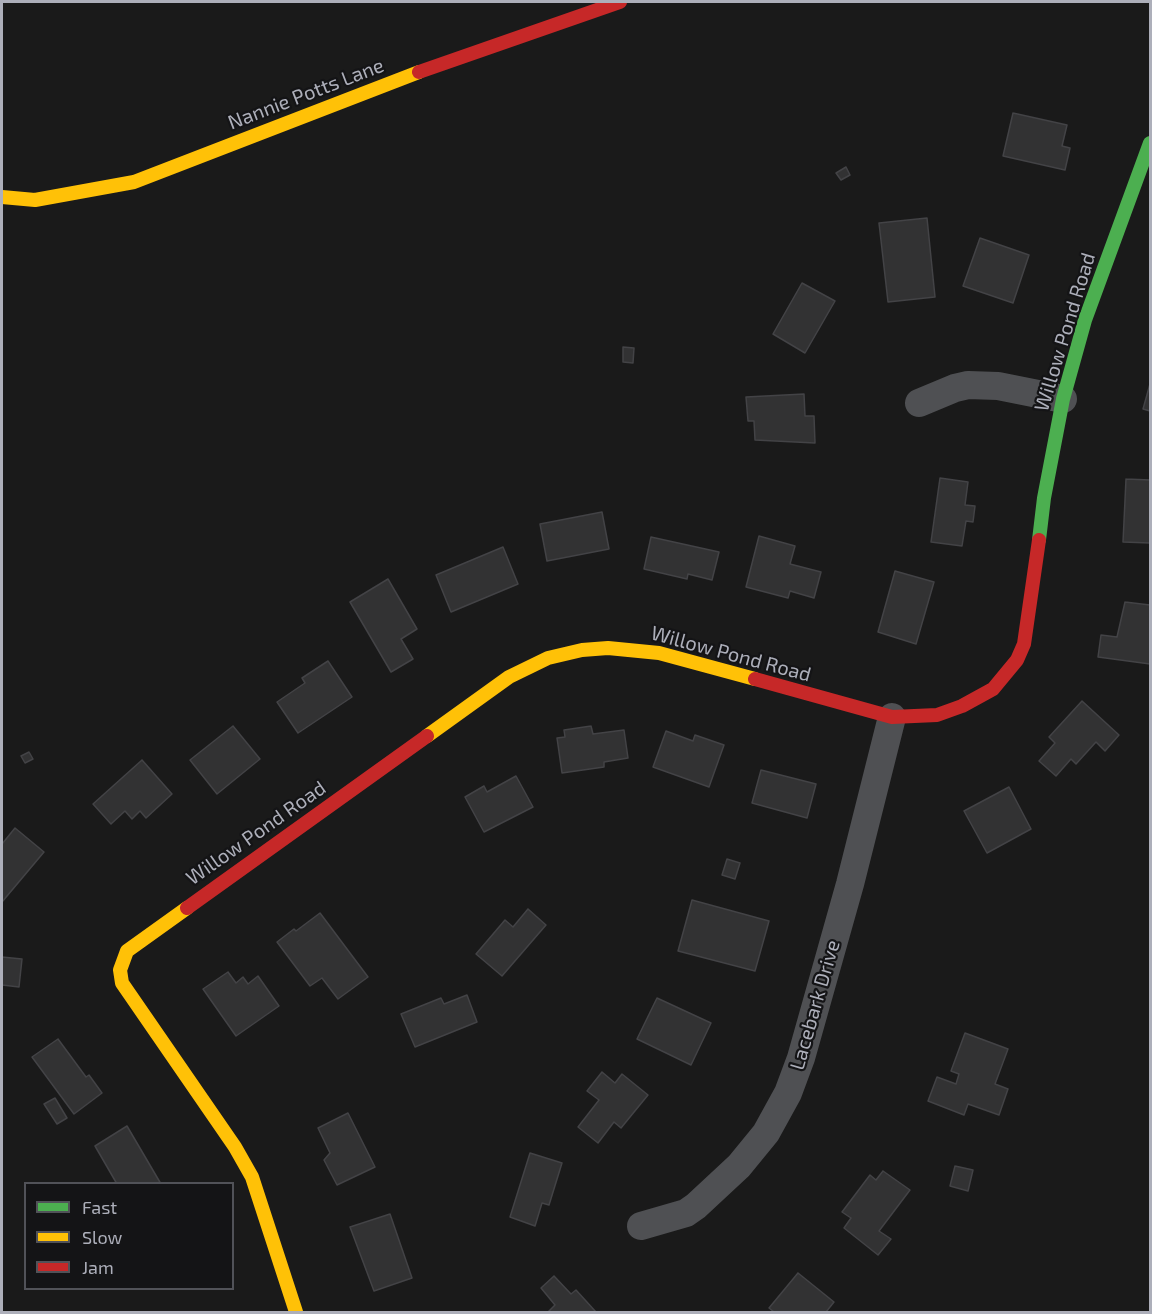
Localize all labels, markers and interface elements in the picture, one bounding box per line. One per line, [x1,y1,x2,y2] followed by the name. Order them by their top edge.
[225,53,387,135] street label: Nannie Potts Lane
[1029,250,1101,414] street label: Willow Pond Road
[648,621,814,687] street label: Willow Pond Road
[182,776,330,890] street label: Willow Pond Road
[785,937,845,1073] street label: Lacebark Drive
[24,1182,234,1290] legend
[82,1196,117,1218] text: Fast
[82,1226,122,1248] text: Slow
[82,1256,114,1278] text: Jam

